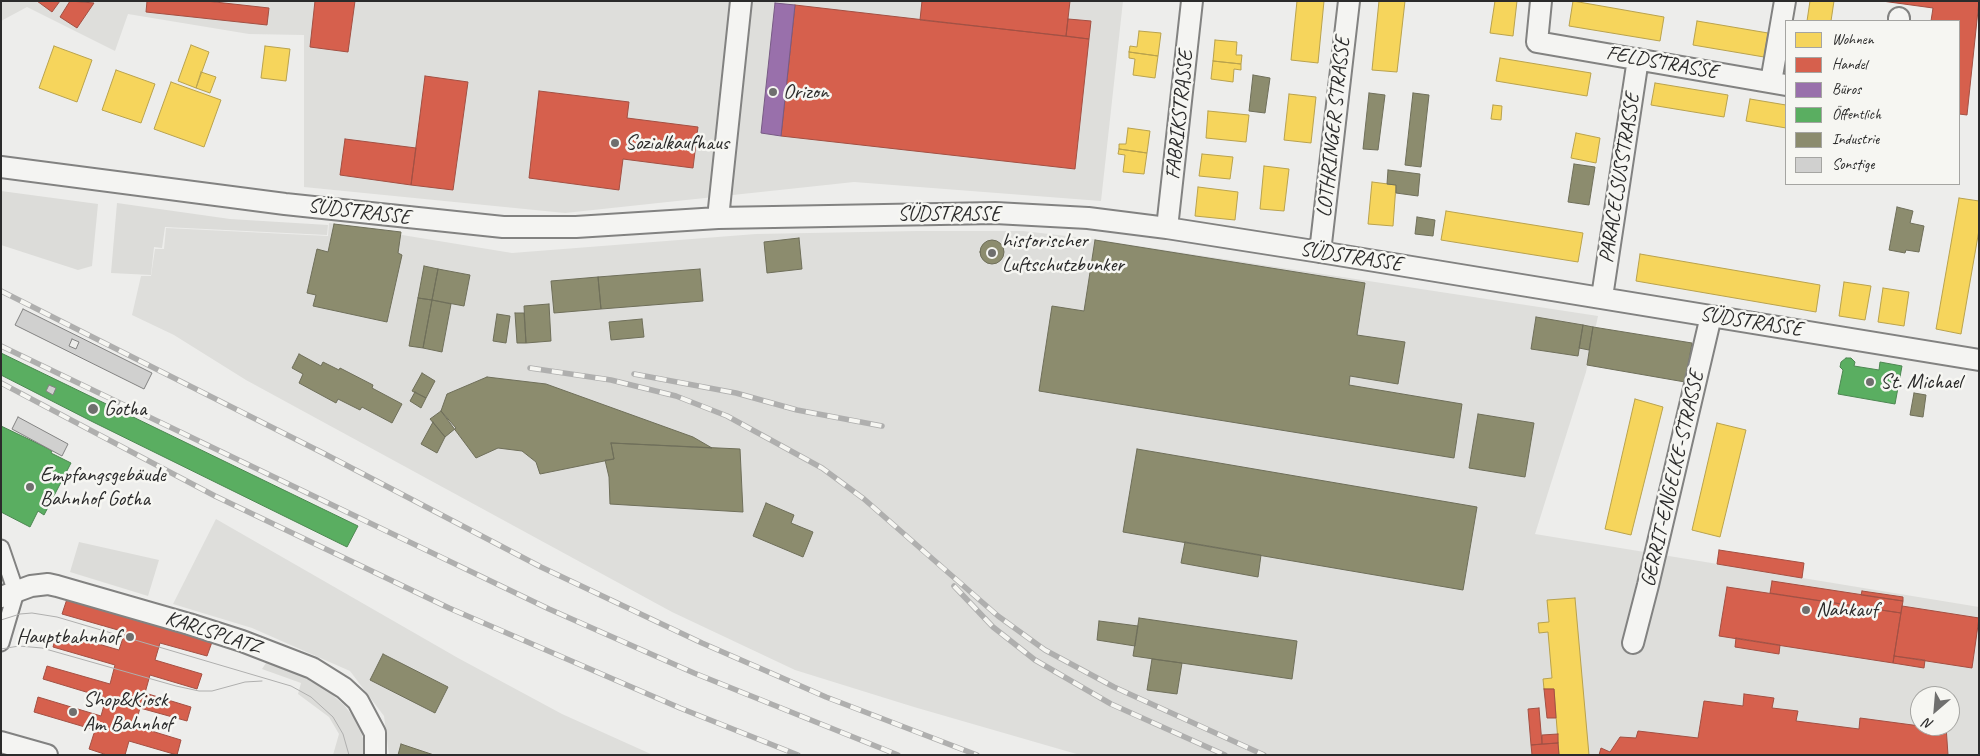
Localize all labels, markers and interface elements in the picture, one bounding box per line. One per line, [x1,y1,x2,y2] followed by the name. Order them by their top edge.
[1785,20,1960,185] legend
[1832,30,1873,49] text: Wohnen
[1312,36,1356,218] street label: LOTHRINGER STRASSE
[1604,41,1720,85] street label: FELDSTRASSE
[1161,49,1199,181] street label: FABRIKSTRASSE
[1832,55,1867,74] text: Handel
[783,79,828,105] place label: Orizon
[1832,80,1861,99] text: Büros
[767,86,779,98] marker: Orizon
[1594,91,1646,265] street label: PARACELSUSSTRASSE
[1832,105,1881,124] text: Öffentlich
[625,130,729,156] place label: Sozialkaufhaus
[1832,130,1879,149] text: Industrie
[609,137,621,149] marker: Sozialkaufhaus
[1832,155,1874,174] text: Sonstige
[306,193,412,231] street label: SÜDSTRASSE
[898,201,1000,227] street label: SÜDSTRASSE
[1002,228,1124,278] place label: historischer Luftschutzbunker
[1298,237,1404,277] street label: SÜDSTRASSE
[986,247,998,259] marker: historischer Luftschutzbunker
[1698,302,1804,342] street label: SÜDSTRASSE
[1636,369,1710,589] street label: GERRIT-ENGELKE-STRASSE
[1880,369,1962,395] place label: St. Michael
[1864,376,1876,388] marker: St. Michael
[104,396,147,422] place label: Gotha
[86,402,100,416] marker: Gotha
[40,462,166,512] place label: Empfangsgebäude Bahnhof Gotha
[24,481,36,493] marker: Empfangsgebäude Bahnhof Gotha
[1816,597,1877,623] place label: Nahkauf
[1800,604,1812,616] marker: Nahkauf
[162,606,264,660] street label: KARLSPLATZ
[16,624,120,650] place label: Hauptbahnhof
[124,631,136,643] marker: Hauptbahnhof
[1910,686,1960,736] north arrow
[83,687,173,737] place label: Shop&Kiosk Am Bahnhof
[67,706,79,718] marker: Shop&Kiosk Am Bahnhof
[1921,714,1936,733] text: N

